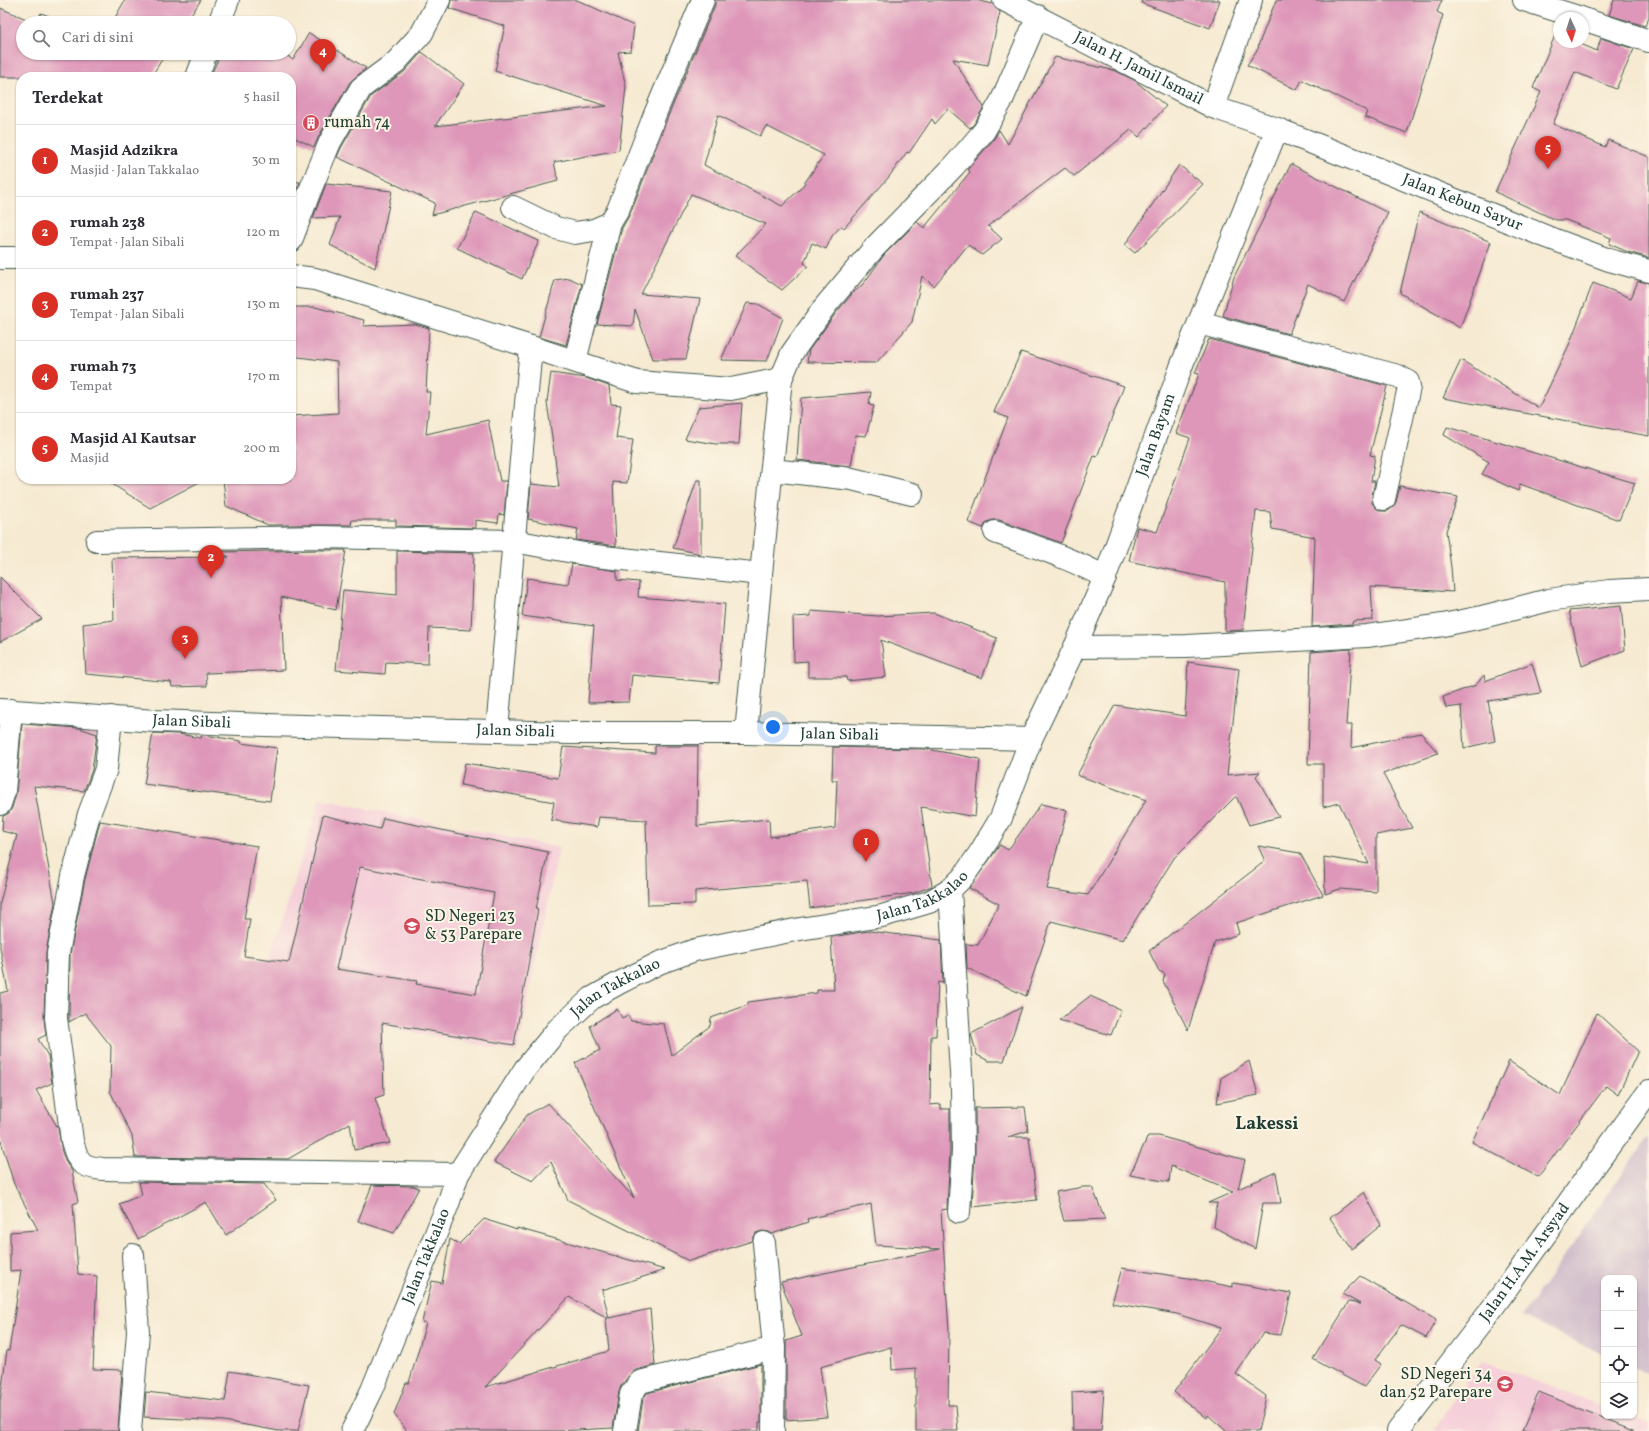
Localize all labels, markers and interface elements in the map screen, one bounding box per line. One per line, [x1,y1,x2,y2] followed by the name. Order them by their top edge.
[1553,12,1589,48] north arrow
[16,16,296,60] search box
[30,27,52,49] icon: search
[1070,27,1207,111] street label: Jalan H. Jamil Ismail
[62,28,133,49] text: Cari di sini
[310,39,336,72] pin: 4
[32,87,103,110] text: Terdekat
[244,89,280,107] text: 5 hasil
[324,112,390,134] place label: rumah 74
[301,113,321,133] building icon: rumah 74
[1535,136,1561,169] pin: 5
[70,141,178,162] text: Masjid Adzikra
[42,152,48,170] text: 1
[252,152,280,170] text: 30 m
[70,162,199,180] text: Masjid · Jalan Takkalao
[1399,169,1526,237] street label: Jalan Kebun Sayur
[70,213,145,234] text: rumah 238
[42,224,48,242] text: 2
[246,224,280,242] text: 120 m
[70,234,184,252] text: Tempat · Jalan Sibali
[70,285,144,306] text: rumah 237
[42,296,48,314] text: 3
[247,296,280,314] text: 130 m
[70,306,184,324] text: Tempat · Jalan Sibali
[70,357,136,378] text: rumah 73
[41,368,49,386] text: 4
[247,368,280,386] text: 170 m
[70,378,113,396] text: Tempat
[1131,390,1182,480] street label: Jalan Bayam
[70,429,196,450] text: Masjid Al Kautsar
[42,440,48,458] text: 5
[243,440,280,458] text: 200 m
[70,450,109,468] text: Masjid
[198,545,224,578] pin: 2
[172,626,198,659] pin: 3
[151,710,232,735] street label: Jalan Sibali
[763,717,783,737] your location
[476,720,555,744] street label: Jalan Sibali
[800,723,879,747] street label: Jalan Sibali
[853,829,879,862] pin: 1
[875,867,975,928] street label: Jalan Takkalao
[425,906,522,946] place label: SD Negeri 23 & 53 Parepare
[402,916,422,936] school or university icon: SD Negeri 23 & 53 Parepare
[566,953,664,1023] street label: Jalan Takkalao
[1235,1112,1299,1137] district label: Lakessi
[1475,1199,1576,1327] street label: Jalan H.A.M. Arsyad
[397,1205,456,1307] street label: Jalan Takkalao
[1601,1275,1637,1419] map controls
[1601,1275,1637,1311] button: +
[1601,1311,1637,1347] button: −
[1601,1347,1637,1383] button: locate
[1380,1364,1492,1404] place label: SD Negeri 34 dan 52 Parepare
[1495,1374,1515,1394] school or university icon: SD Negeri 34 dan 52 Parepare
[1601,1383,1637,1419] button: layers

